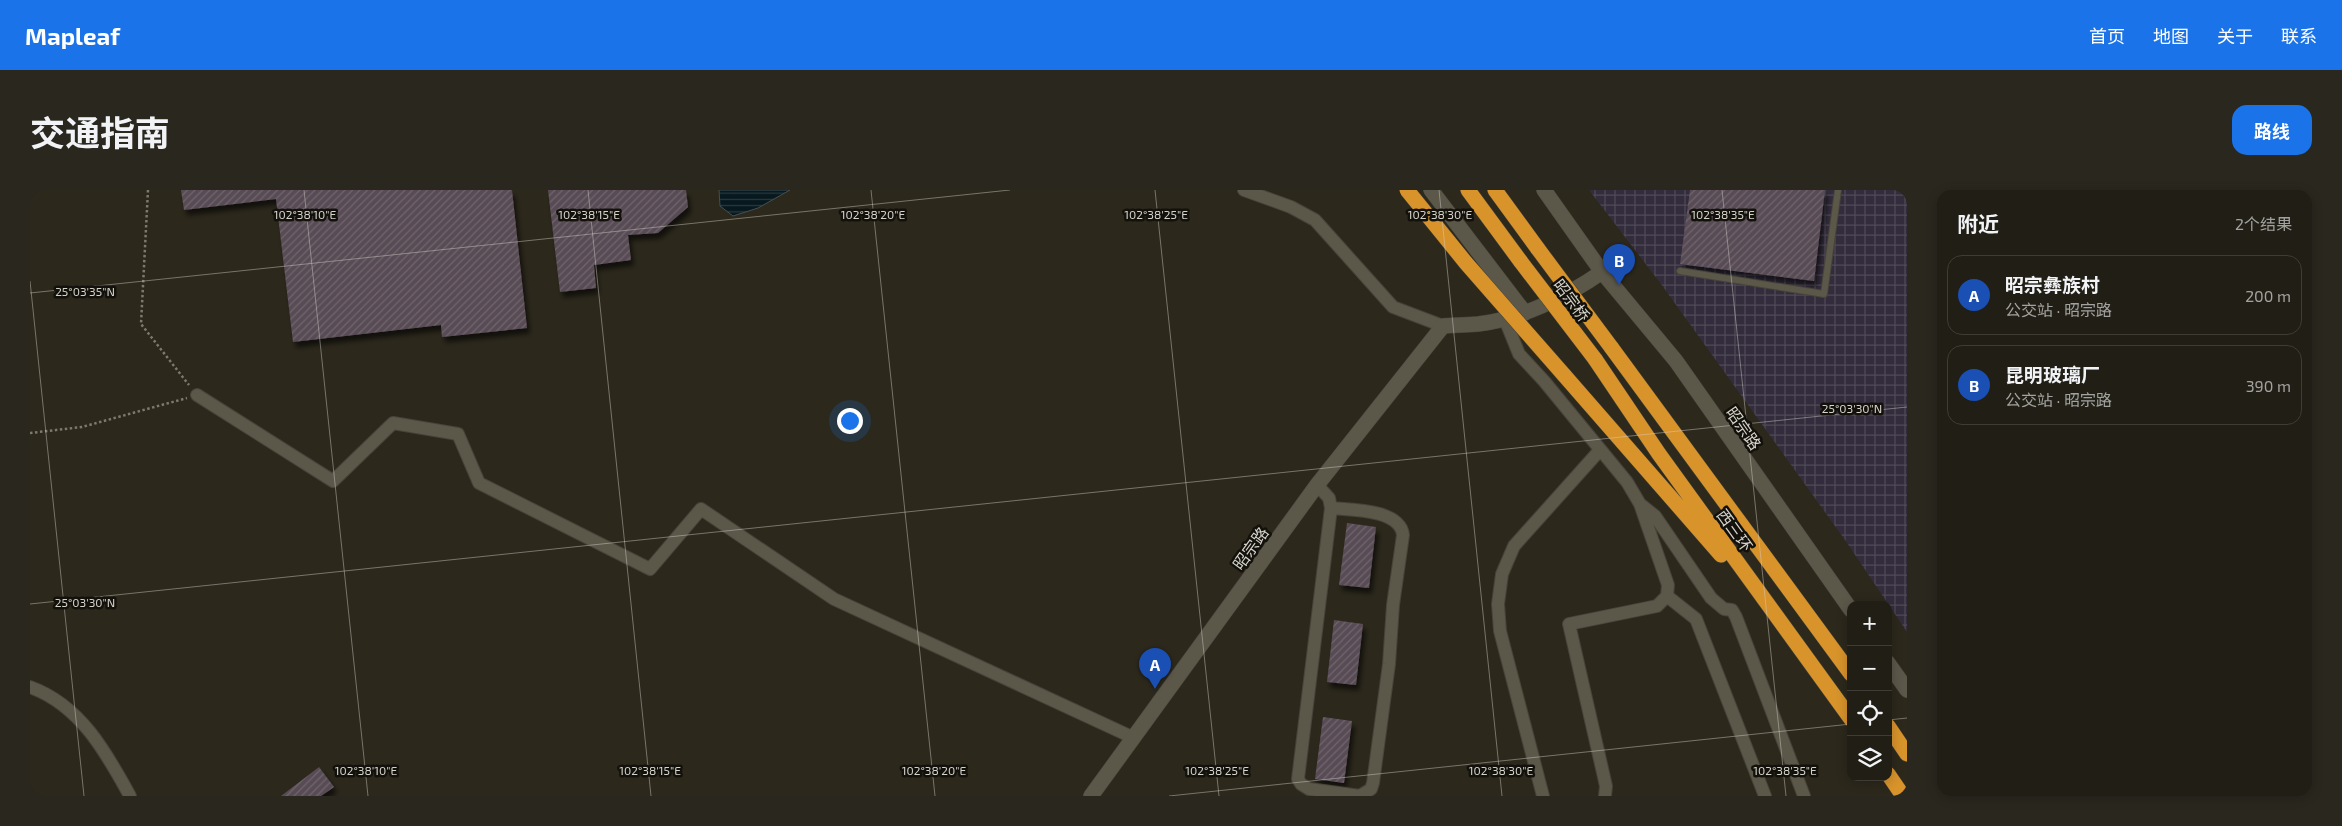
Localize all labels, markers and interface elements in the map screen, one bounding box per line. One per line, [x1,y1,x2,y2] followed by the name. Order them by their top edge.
[25,21,120,50] text: Mapleaf
[2089,25,2125,47] text: 首页
[2153,25,2189,47] text: 地图
[2217,25,2253,47] text: 关于
[2281,25,2317,47] text: 联系
[2232,105,2312,155] button: 路线
[30,111,170,153] text: 交通指南
[274,207,337,221] text: 102°38'10"E
[558,207,620,221] text: 102°38'15"E
[841,207,906,221] text: 102°38'20"E
[1124,207,1188,221] text: 102°38'25"E
[1408,207,1472,221] text: 102°38'30"E
[1691,207,1755,221] text: 102°38'35"E
[1957,211,1999,236] text: 附近
[2235,214,2292,233] text: 2个结果
[1603,244,1635,285] pin: B
[2005,273,2100,296] text: 昭宗彝族村
[1550,275,1594,325] street label: 昭宗桥
[55,284,115,298] text: 25°03'35"N
[1969,286,1979,305] text: A
[2245,286,2291,305] text: 200 m
[2005,300,2112,319] text: 公交站 · 昭宗路
[2005,363,2100,386] text: 昆明玻璃厂
[1969,376,1979,395] text: B
[2246,376,2291,395] text: 390 m
[2005,390,2112,409] text: 公交站 · 昭宗路
[1822,401,1882,415] text: 25°03'30"N
[1722,403,1766,453] street label: 昭宗路
[837,408,863,434] your location
[1713,505,1757,555] street label: 西三环
[1228,523,1272,573] street label: 昭宗路
[55,595,115,609] text: 25°03'30"N
[1847,601,1892,781] map controls
[1847,601,1892,646] button: +
[1847,646,1892,691] button: −
[1139,648,1171,689] pin: A
[1847,691,1892,736] button: locate
[1847,736,1892,781] button: layers
[335,763,398,777] text: 102°38'10"E
[619,763,681,777] text: 102°38'15"E
[902,763,967,777] text: 102°38'20"E
[1185,763,1249,777] text: 102°38'25"E
[1469,763,1533,777] text: 102°38'30"E
[1753,763,1817,777] text: 102°38'35"E

